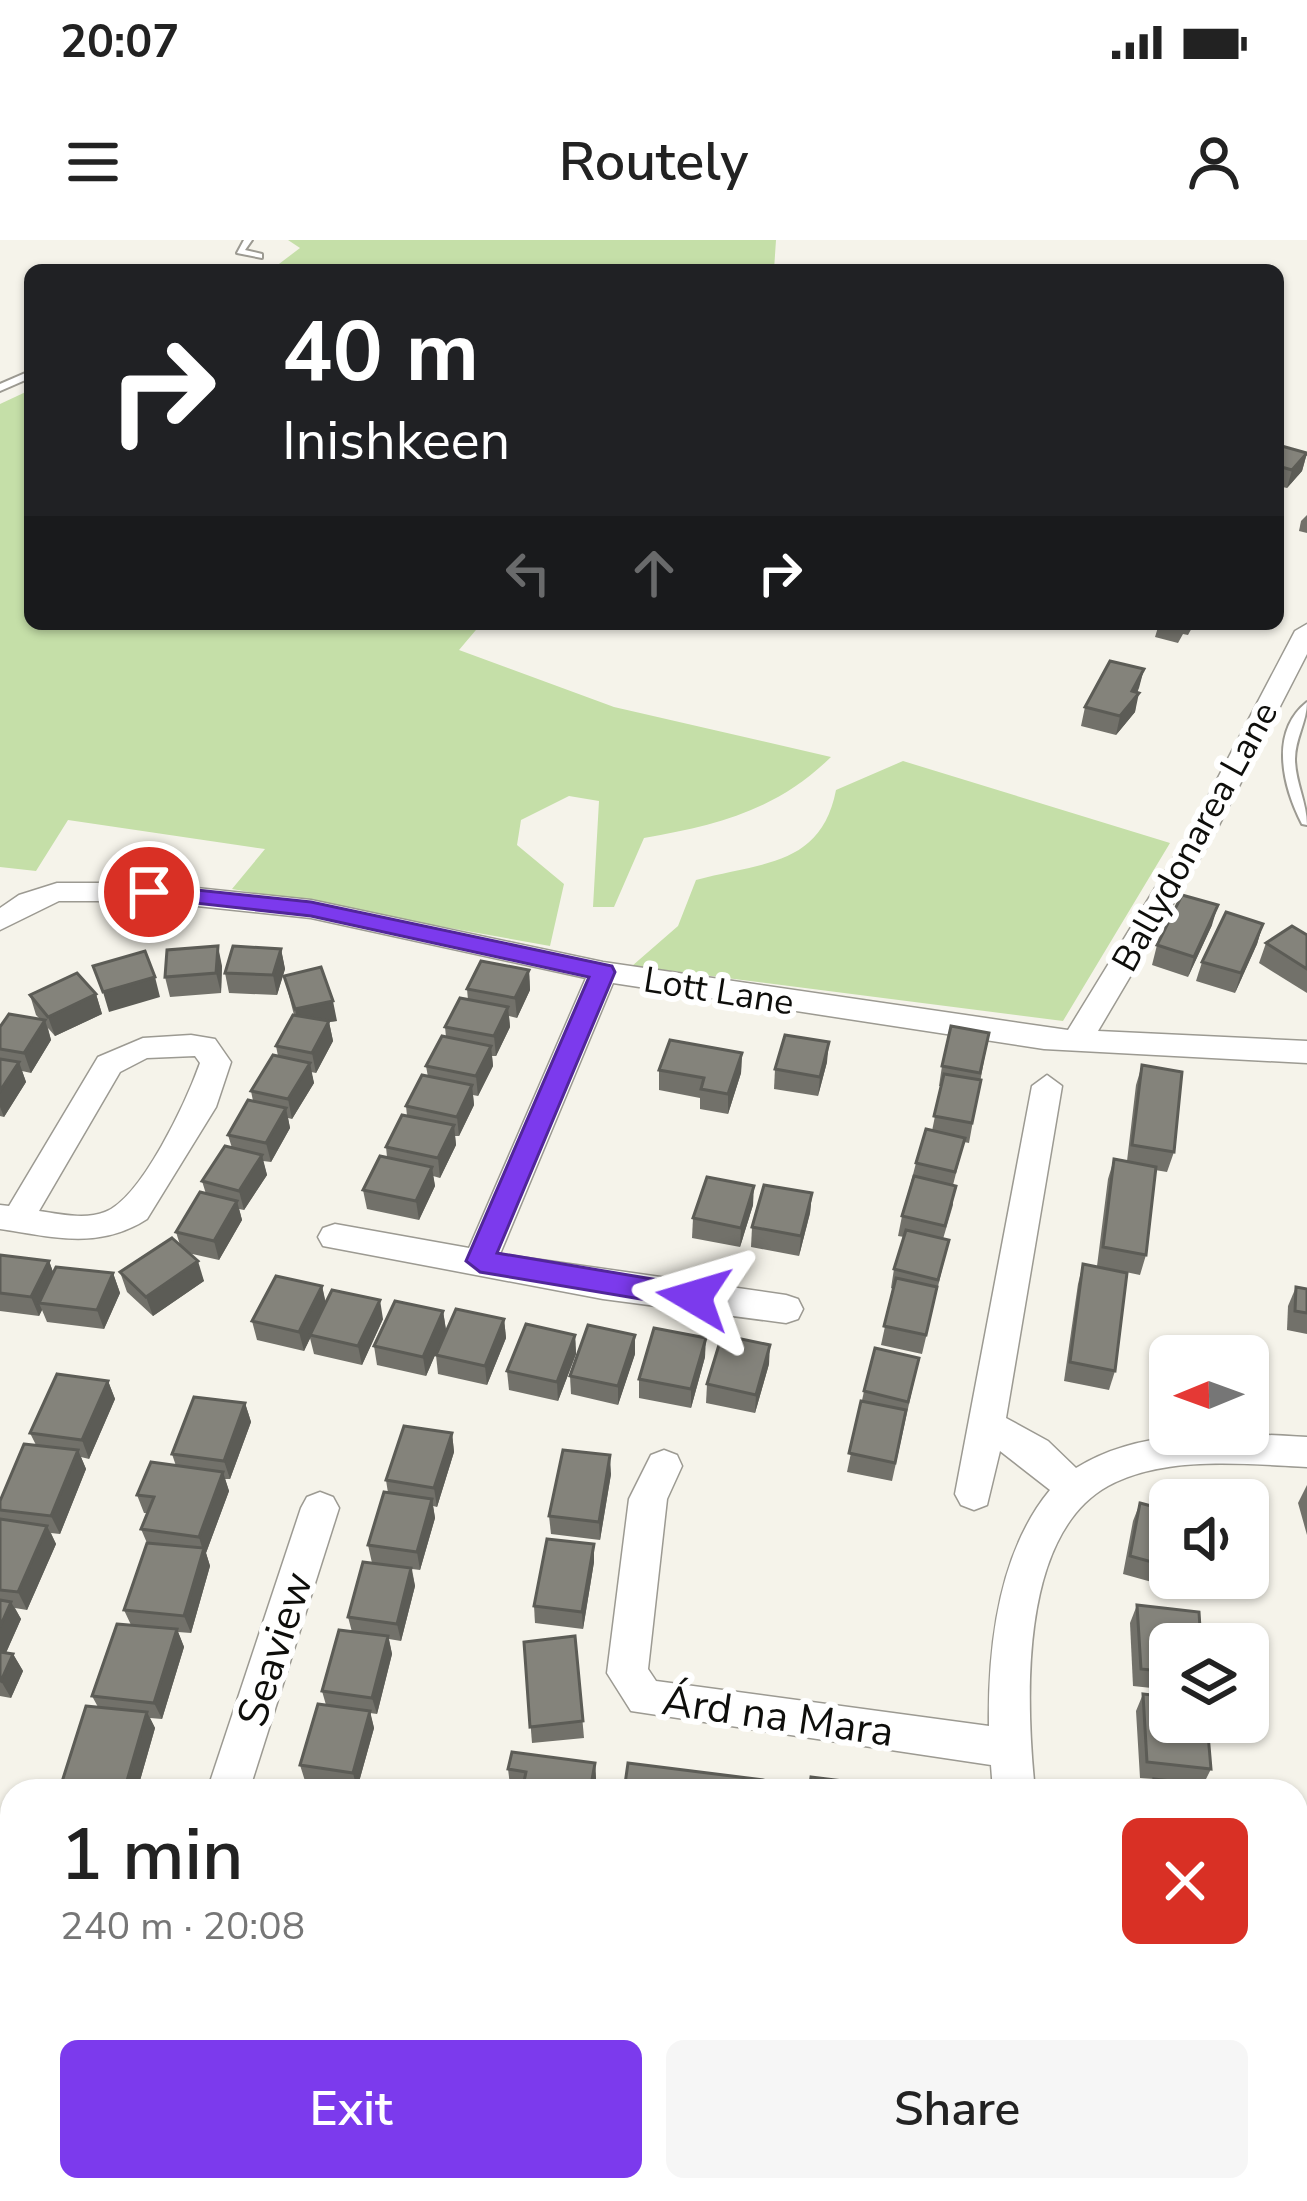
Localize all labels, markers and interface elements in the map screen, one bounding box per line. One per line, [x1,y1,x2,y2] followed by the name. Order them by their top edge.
[60,12,179,73] text: 20:07
[559,125,748,199] text: Routely
[60,129,126,195] icon: menu
[1181,129,1247,195] icon: person
[282,295,479,410] text: 40 m
[84,312,240,468] icon: right
[282,404,510,478] text: Inishkeen
[495,540,561,606] icon: left
[621,540,687,606] icon: ahead
[747,540,813,606] icon: right
[1101,693,1290,980] street label: Ballydonarea Lane
[98,841,200,943] pin
[116,859,182,925] icon: arrive
[640,955,797,1028] street label: Lott Lane
[631,1234,757,1360] position arrow
[1149,1335,1269,1455] north arrow
[1149,1335,1269,1743] map controls
[1149,1479,1269,1599] button: sound
[224,1565,327,1734] street label: Seaview
[1149,1623,1269,1743] button: layers
[659,1672,897,1761] street label: Árd na Mara
[60,1806,243,1904] text: 1 min
[1122,1818,1248,1944] button: close
[60,1900,305,1953] text: 240 m · 20:08
[60,2040,642,2178] button: Exit
[666,2040,1248,2178] button: Share

